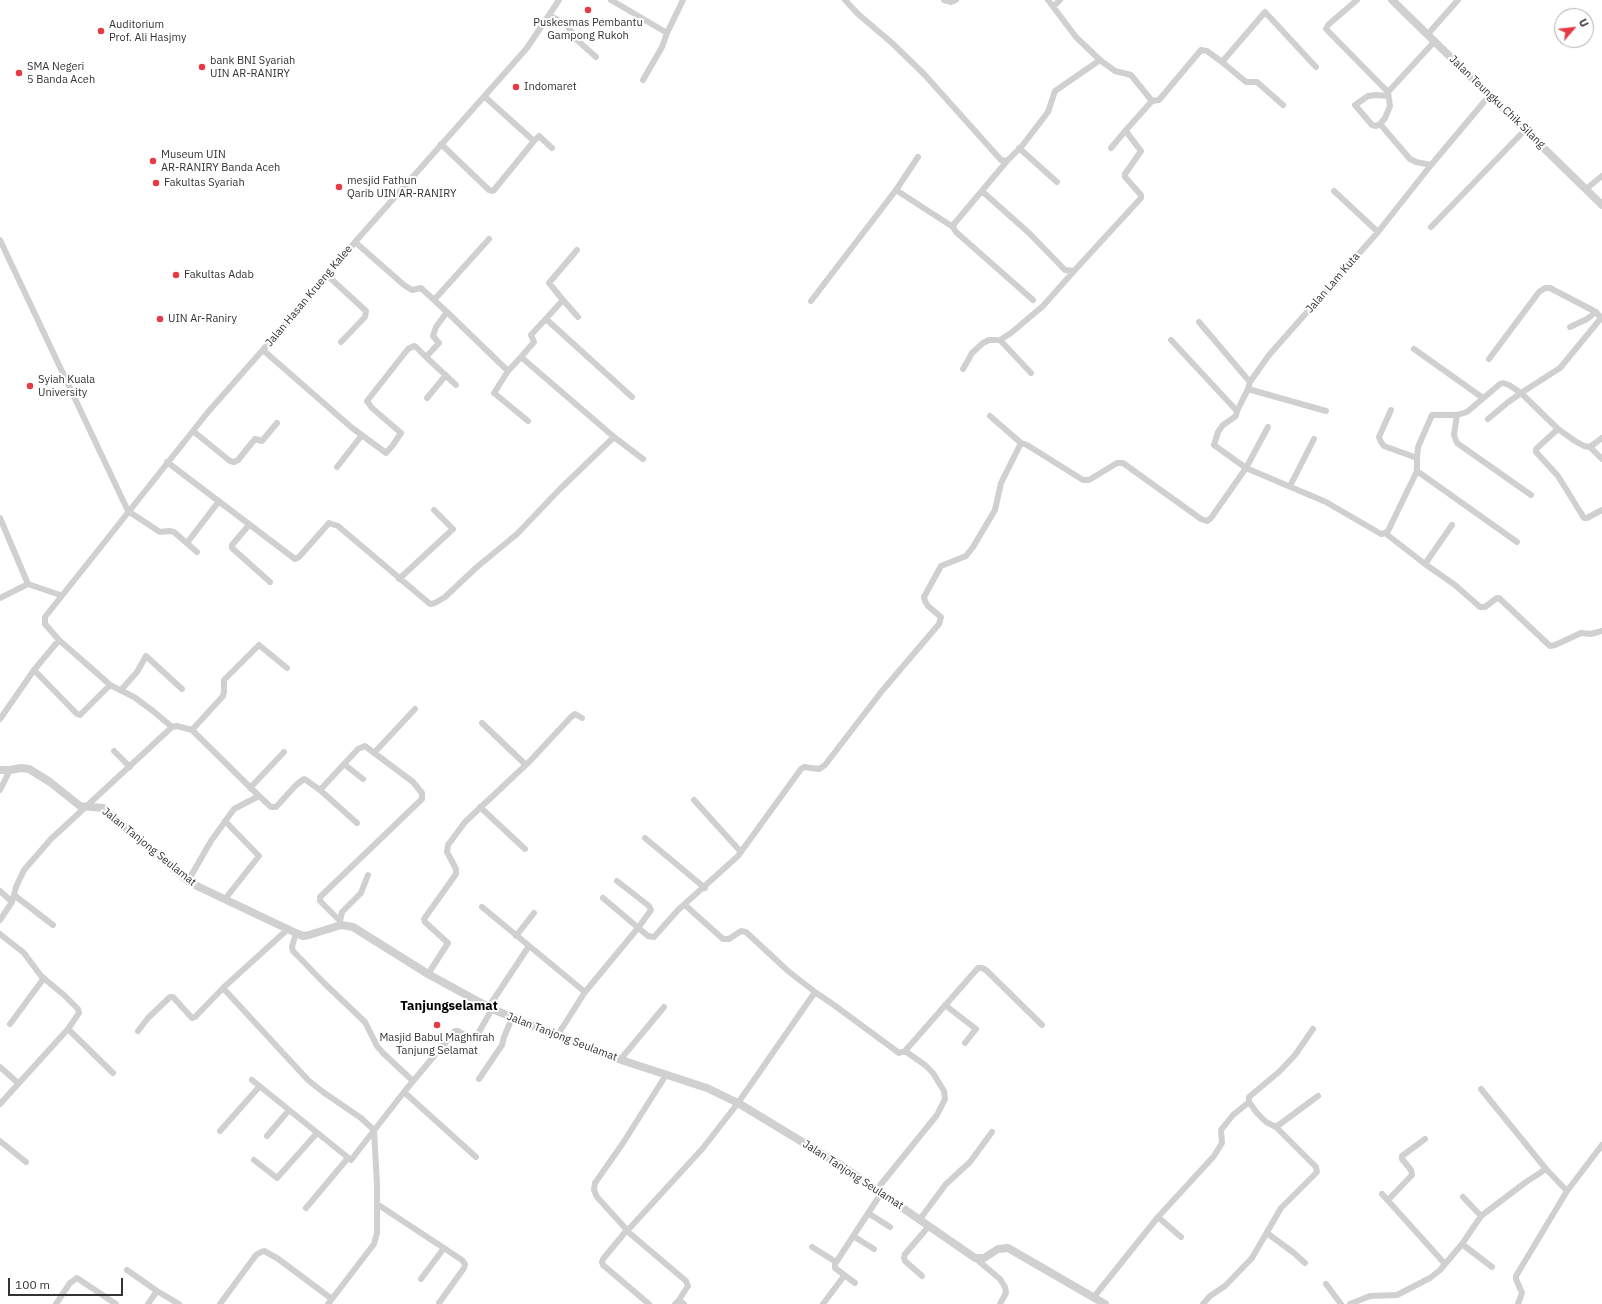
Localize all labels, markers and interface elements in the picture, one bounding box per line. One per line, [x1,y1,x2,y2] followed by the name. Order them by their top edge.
[583,5,593,15] marker: Puskesmas Pembantu Gampong Rukoh
[1554,8,1594,48] north arrow
[533,16,643,42] place label: Puskesmas Pembantu Gampong Rukoh
[1576,16,1592,29] text: U
[109,18,187,44] place label: Auditorium Prof. Ali Hasjmy
[96,26,106,36] marker: Auditorium Prof. Ali Hasjmy
[1446,53,1548,151] street label: Jalan Teungku Chik Silang
[210,54,295,80] place label: bank BNI Syariah UIN AR-RANIRY
[27,60,95,86] place label: SMA Negeri 5 Banda Aceh
[197,62,207,72] marker: bank BNI Syariah UIN AR-RANIRY
[14,68,24,78] marker: SMA Negeri 5 Banda Aceh
[524,80,577,94] place label: Indomaret
[511,82,521,92] marker: Indomaret
[161,148,280,174] place label: Museum UIN AR-RANIRY Banda Aceh
[148,156,158,166] marker: Museum UIN AR-RANIRY Banda Aceh
[347,174,456,200] place label: mesjid Fathun Qarib UIN AR-RANIRY
[164,176,245,190] place label: Fakultas Syariah
[151,178,161,188] marker: Fakultas Syariah
[334,182,344,192] marker: mesjid Fathun Qarib UIN AR-RANIRY
[263,243,355,349] street label: Jalan Hasan Krueng Kalee
[1303,250,1363,316] street label: Jalan Lam Kuta
[184,268,254,282] place label: Fakultas Adab
[171,270,181,280] marker: Fakultas Adab
[168,312,237,326] place label: UIN Ar-Raniry
[155,314,165,324] marker: UIN Ar-Raniry
[38,373,95,399] place label: Syiah Kuala University
[25,381,35,391] marker: Syiah Kuala University
[99,805,199,889] street label: Jalan Tanjong Seulamat
[400,998,498,1014] district label: Tanjungselamat
[505,1010,619,1064] street label: Jalan Tanjong Seulamat
[432,1020,442,1030] marker: Masjid Babul Maghfirah Tanjung Selamat
[379,1031,495,1057] place label: Masjid Babul Maghfirah Tanjung Selamat
[800,1138,906,1212] street label: Jalan Tanjong Seulamat
[10,1270,125,1296] scale bar
[15,1277,50,1292] text: 100 m

